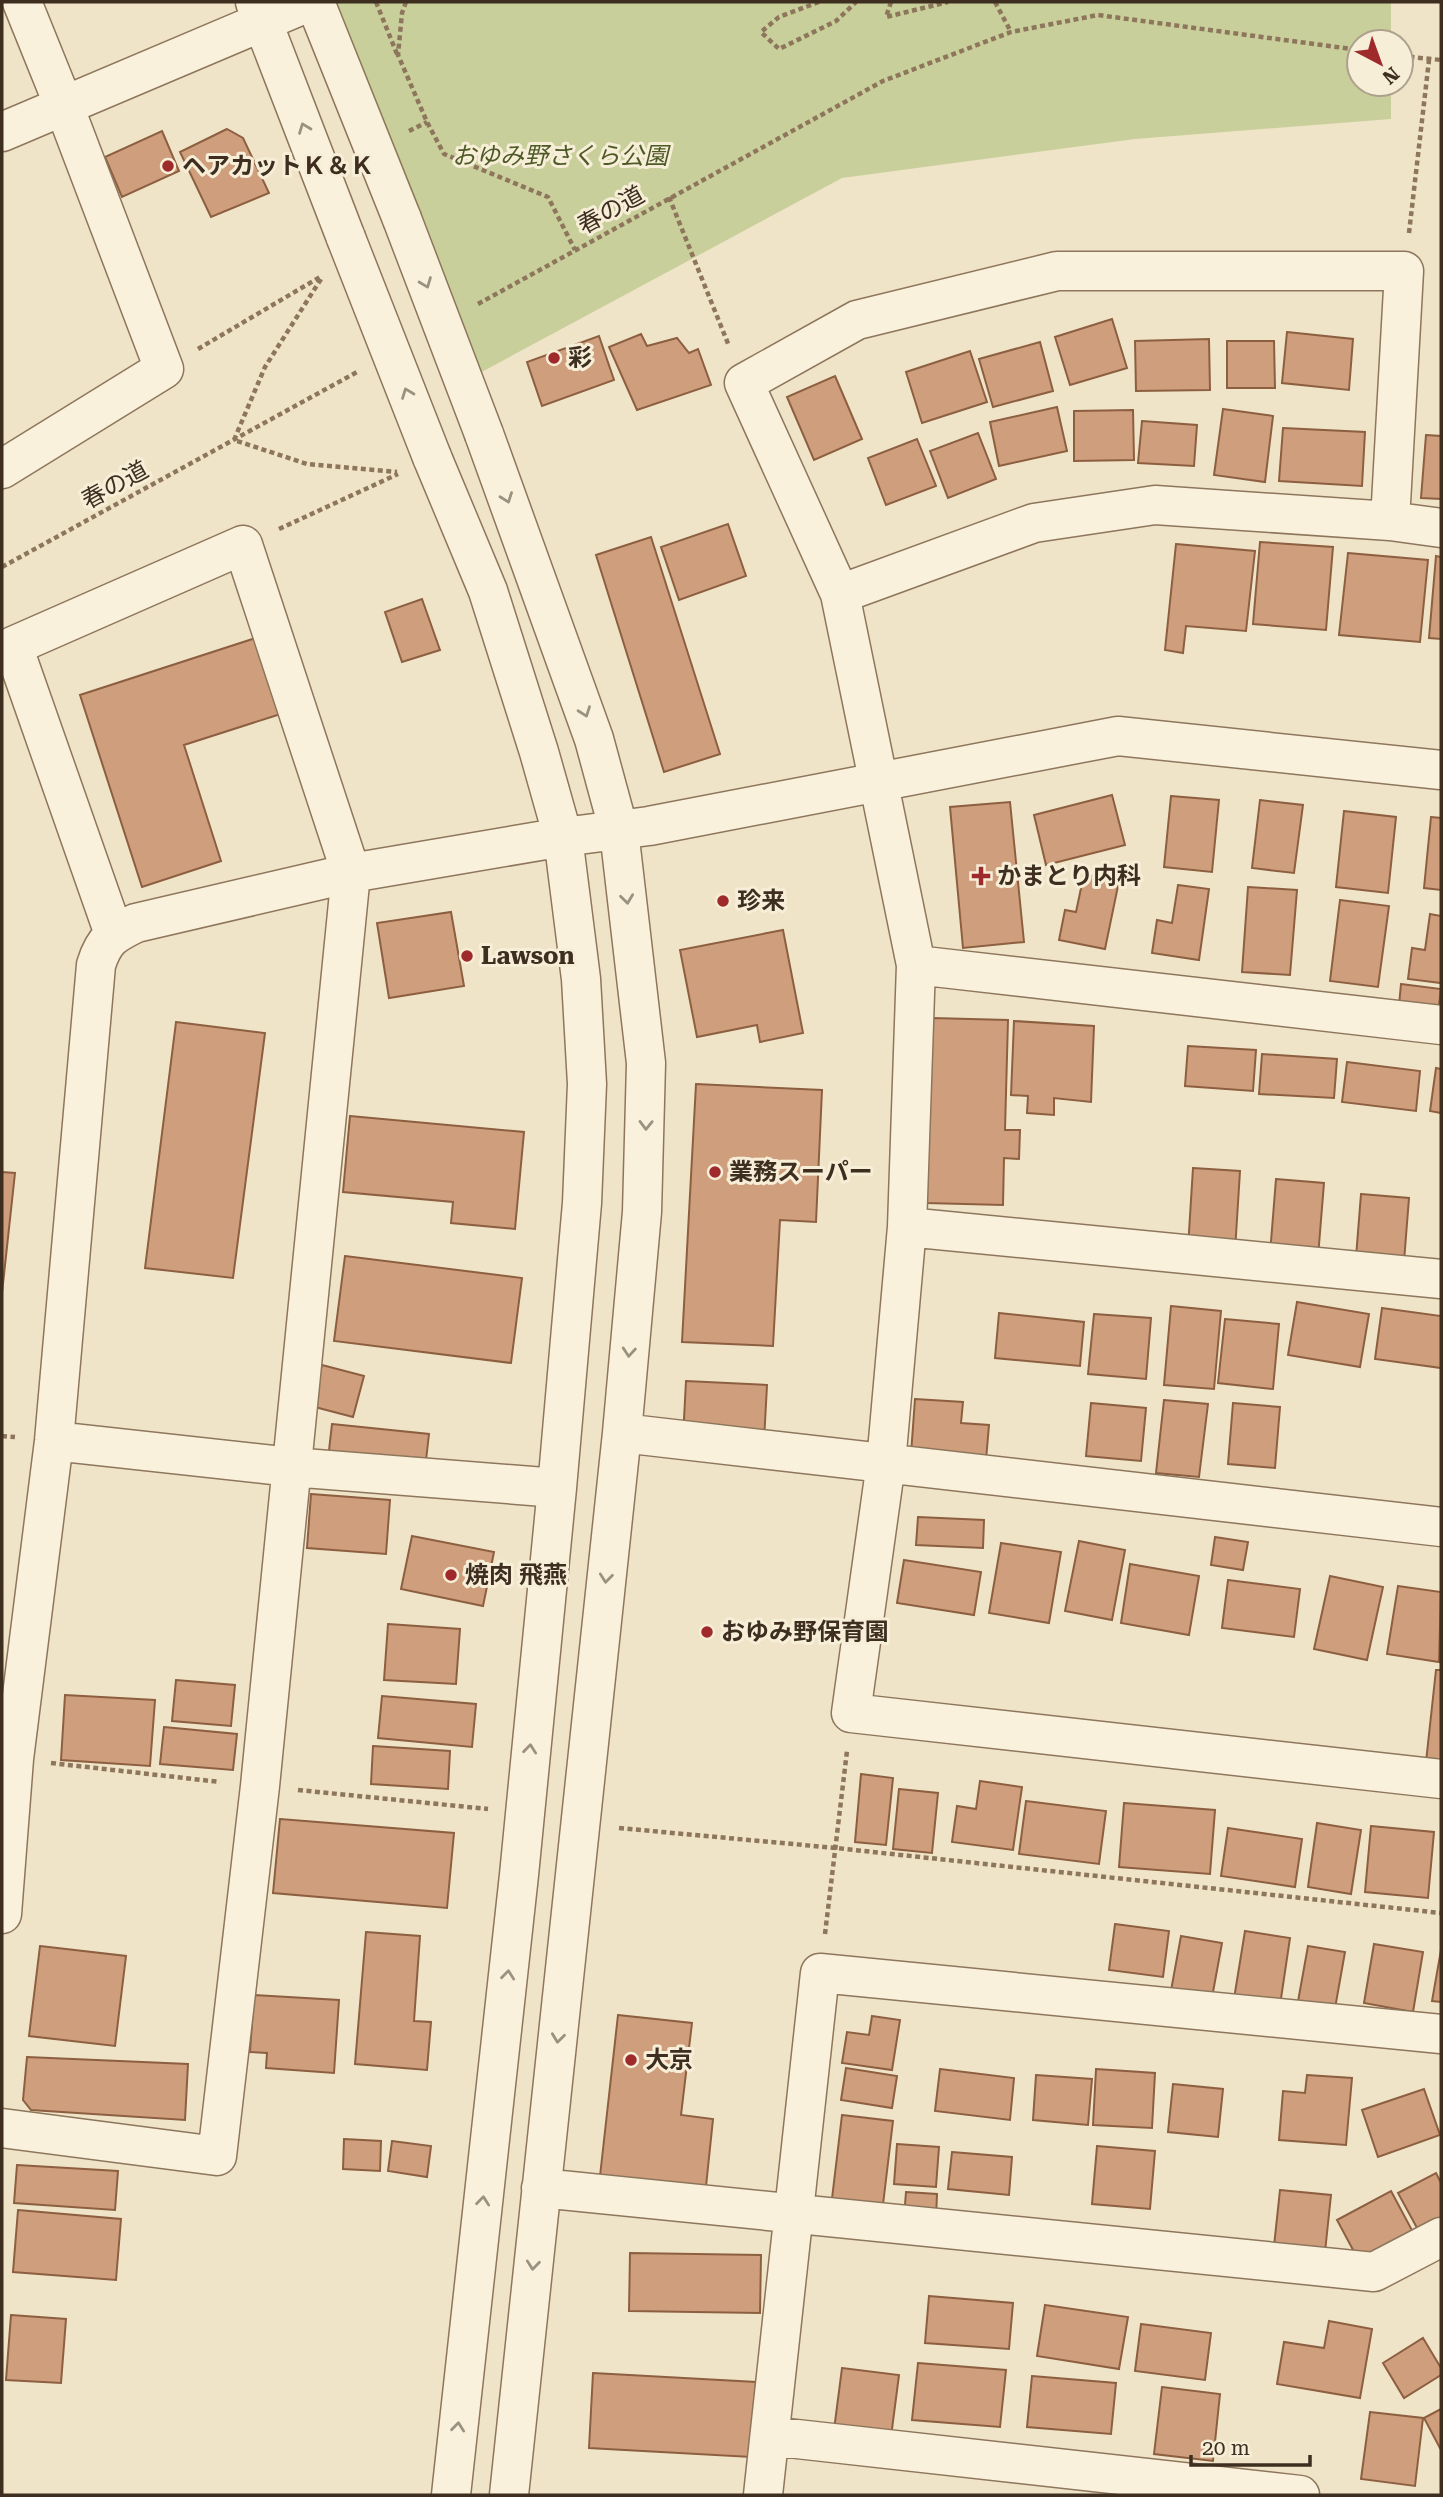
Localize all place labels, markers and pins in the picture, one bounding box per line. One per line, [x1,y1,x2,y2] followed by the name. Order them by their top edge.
[182,152,374,180] place label: ヘアカットＫ＆Ｋ
[160,158,176,174] marker: ヘアカットＫ＆Ｋ
[568,344,592,372] place label: 彩
[546,350,562,366] marker: 彩
[997,862,1141,890] place label: かまとり内科
[971,866,991,886] marker: かまとり内科
[737,887,785,915] place label: 珍来
[715,893,731,909] marker: 珍来
[481,942,575,970] place label: Lawson
[459,948,475,964] marker: Lawson
[729,1158,873,1186] place label: 業務スーパー
[707,1164,723,1180] marker: 業務スーパー
[465,1561,567,1589] place label: 焼肉 飛燕
[443,1567,459,1583] marker: 焼肉 飛燕
[721,1618,889,1646] place label: おゆみ野保育園
[699,1624,715,1640] marker: おゆみ野保育園
[645,2046,693,2074] place label: 大京
[623,2052,639,2068] marker: 大京

